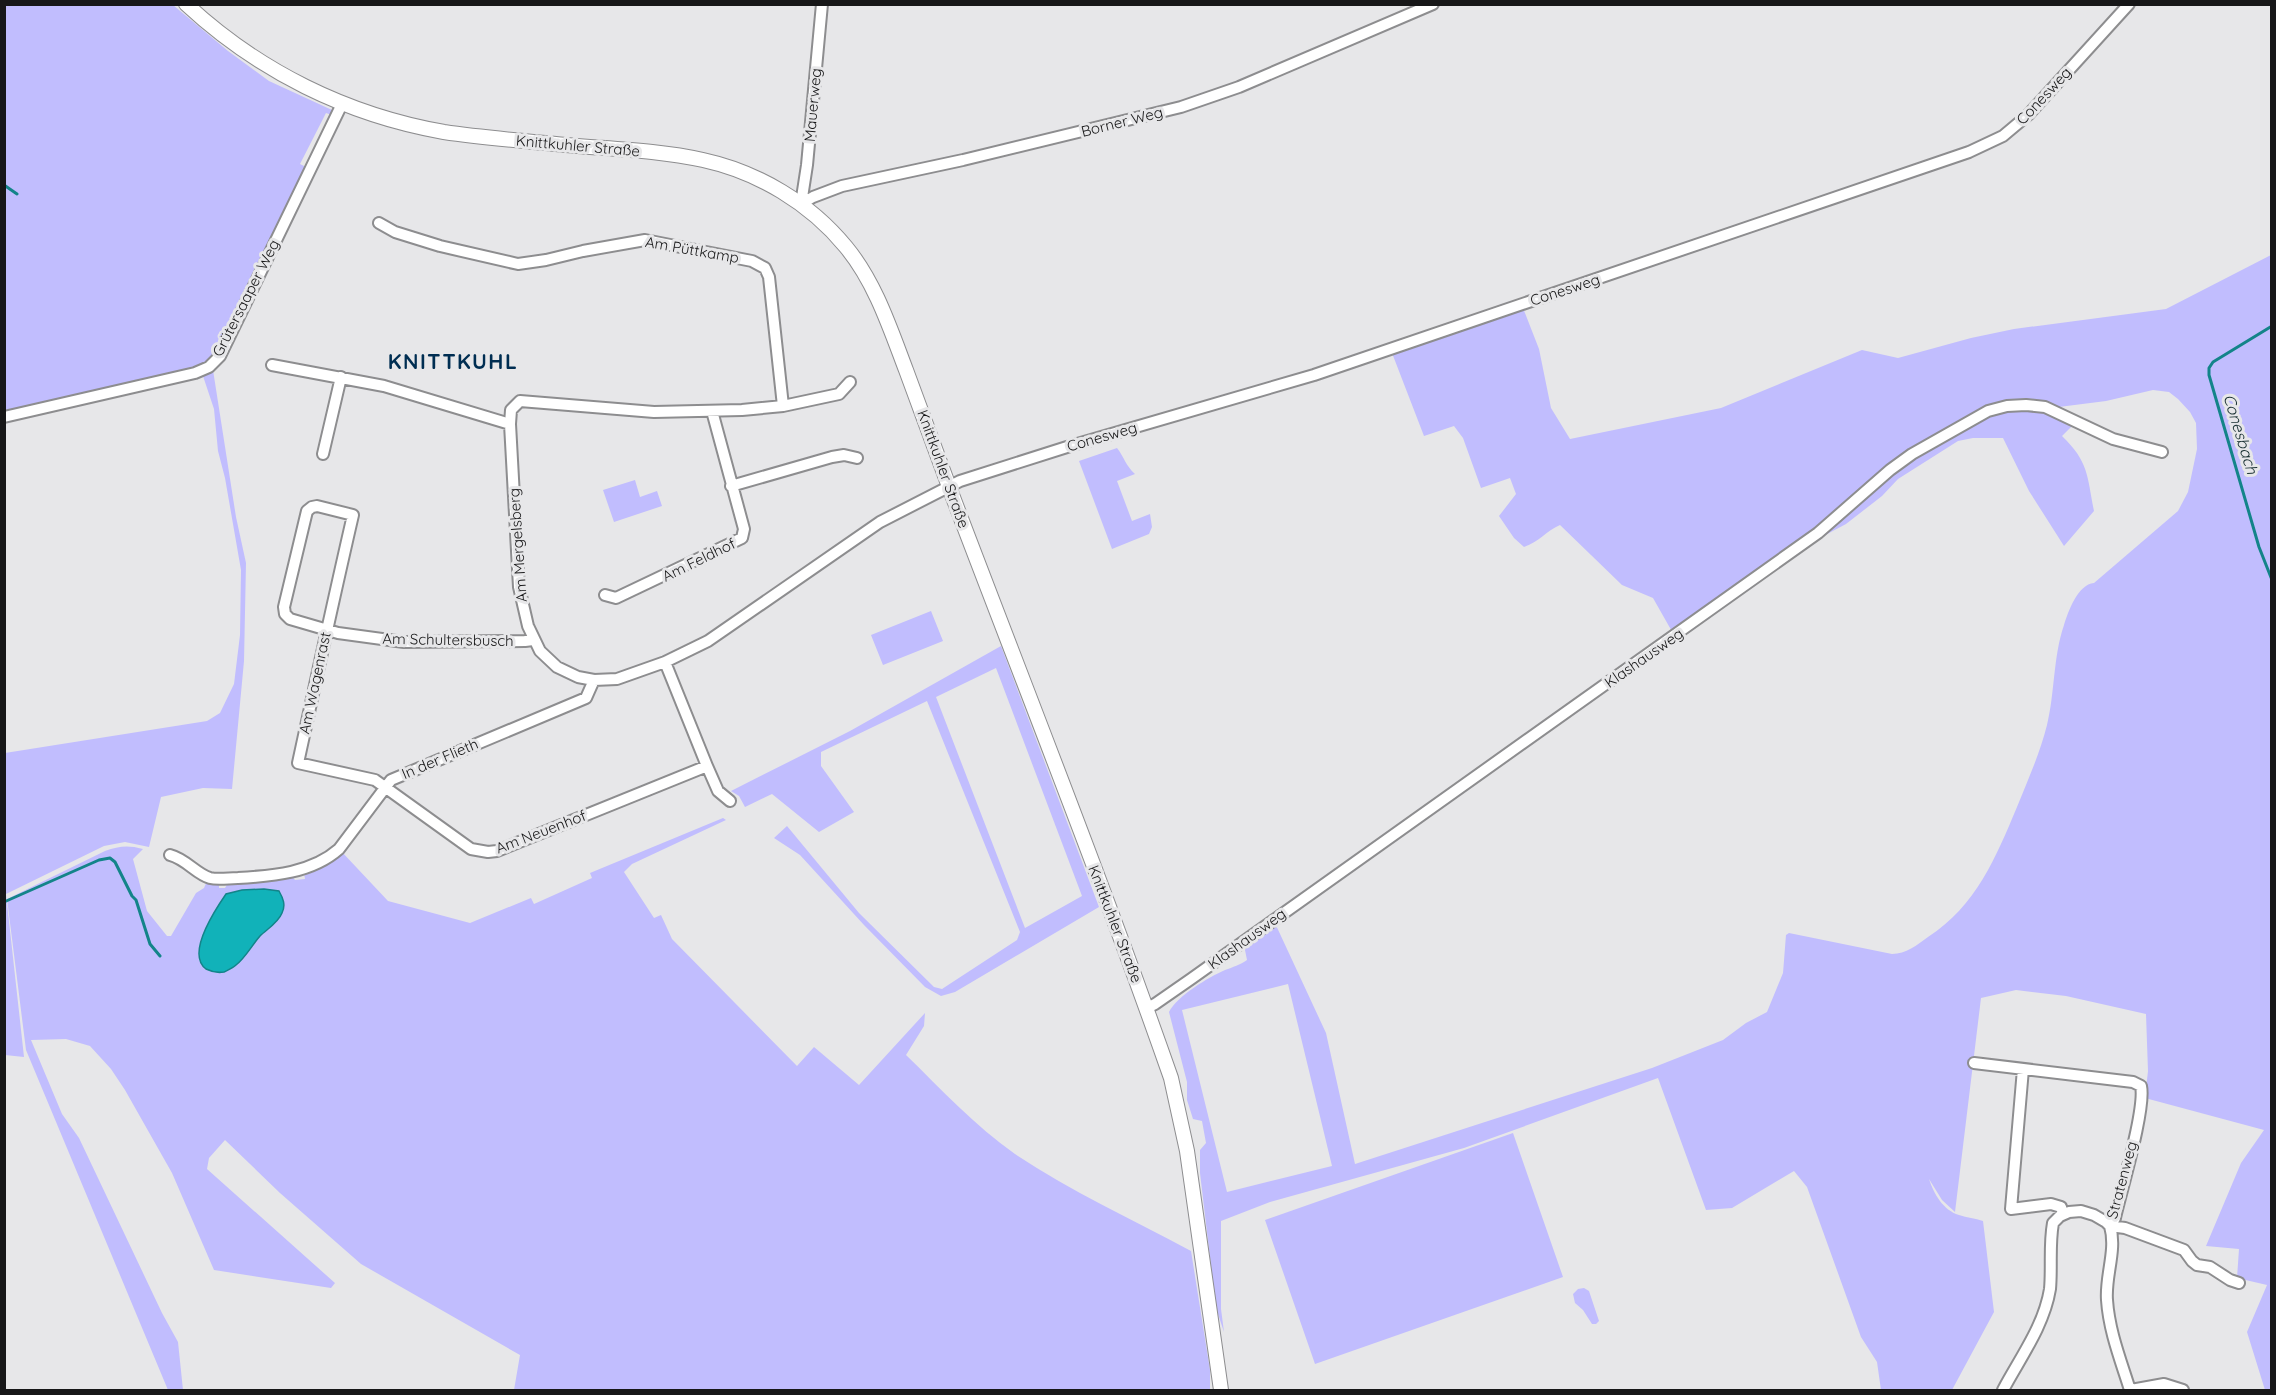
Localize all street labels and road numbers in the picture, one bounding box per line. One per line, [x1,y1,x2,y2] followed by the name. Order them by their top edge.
[2012,63,2075,128] street label: Conesweg
[800,67,825,143] street label: Mauerweg
[1079,102,1165,141] street label: Borner Weg
[515,131,641,160] street label: Knittkuhler Straße
[644,232,740,267] street label: Am Püttkamp
[208,236,283,360] street label: Grütersaaper Weg
[1528,269,1602,310] street label: Conesweg
[913,407,974,531] street label: Knittkuhler Straße
[1065,417,1139,456] street label: Conesweg
[504,487,531,603] street label: Am Mergelsberg
[659,533,739,586] street label: Am Feldhof
[1601,623,1687,692] street label: Klashausweg
[382,629,514,650] street label: Am Schultersbusch
[294,630,335,736] street label: Am Wagenrast
[399,734,481,783] street label: In der Flieth
[493,805,589,858] street label: Am Neuenhof
[1084,862,1147,985] street label: Knittkuhler Straße
[1204,904,1289,973] street label: Klashausweg
[2102,1139,2141,1221] street label: Stratenweg

